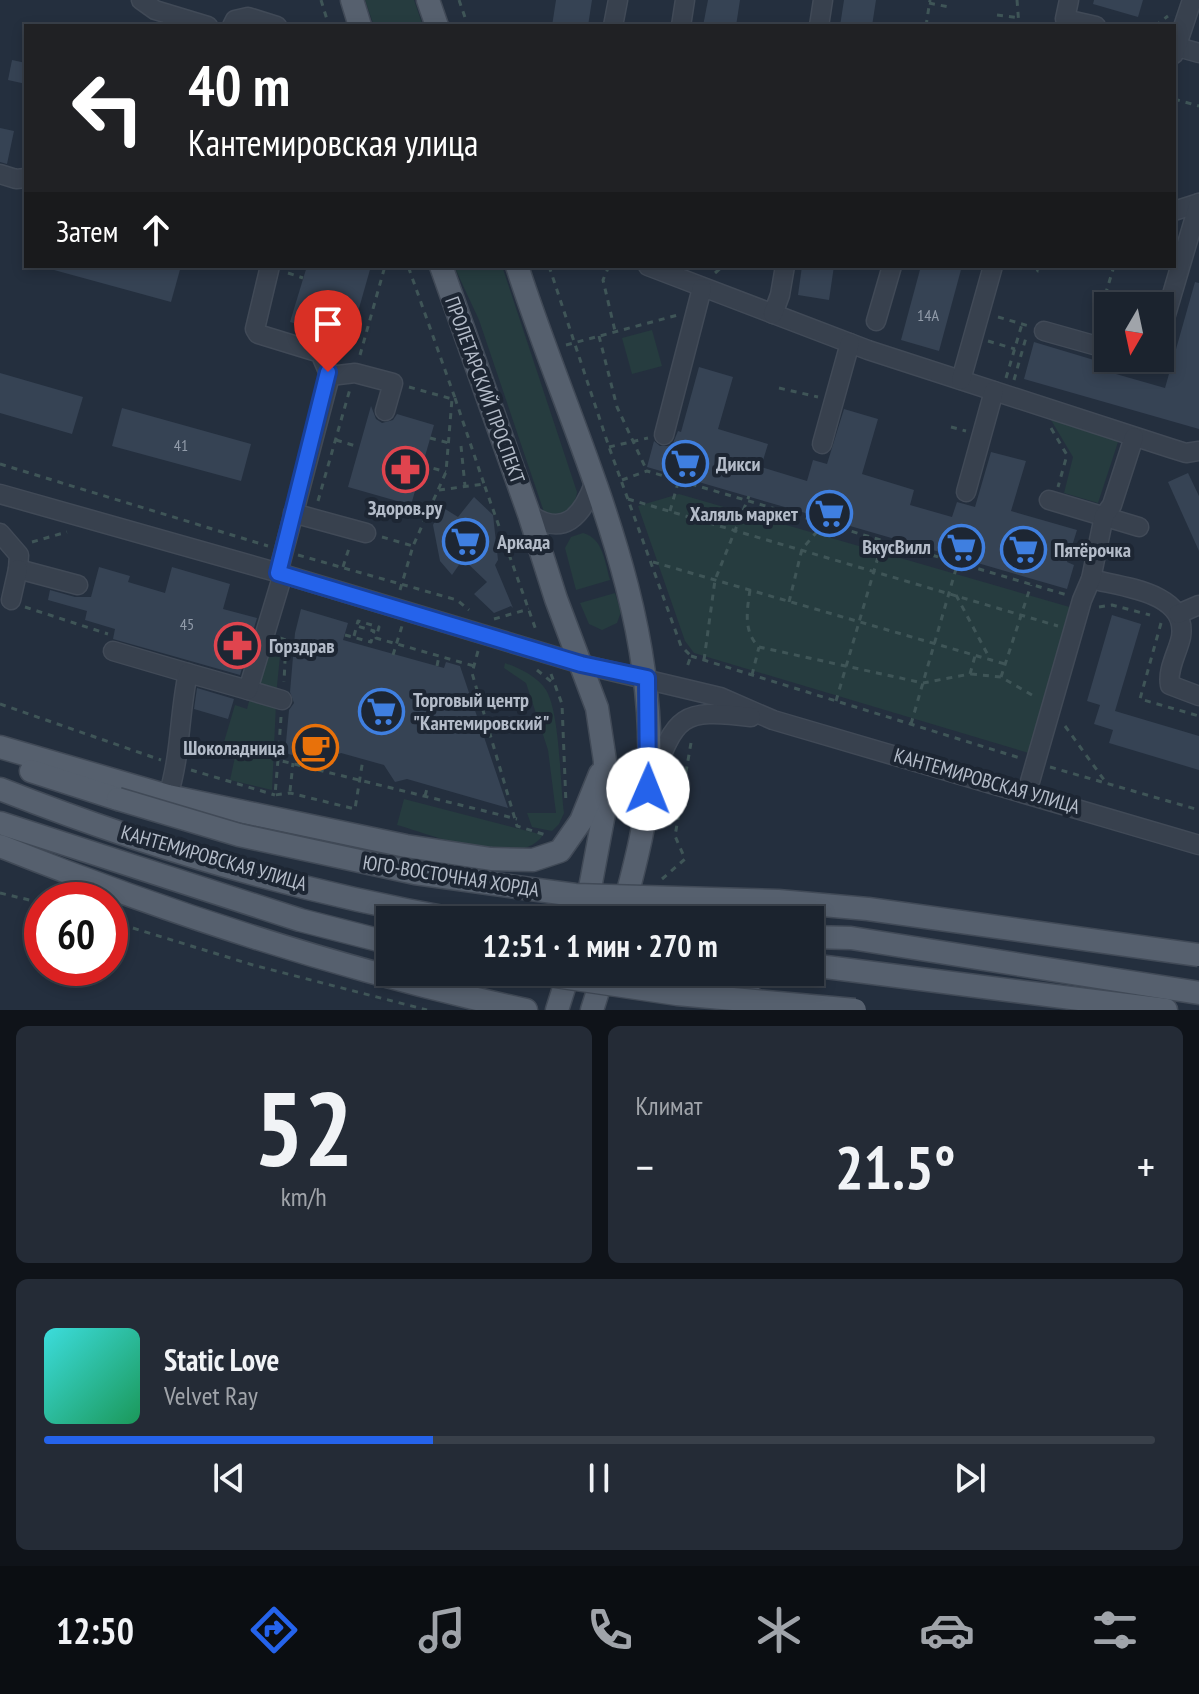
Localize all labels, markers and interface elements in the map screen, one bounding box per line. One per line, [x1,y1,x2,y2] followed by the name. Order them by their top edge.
[188,49,290,121] text: 40 m
[56,56,160,160] icon: left
[188,119,478,166] text: Кантемировская улица
[134,208,178,252] icon: ahead
[56,211,118,250] text: Затем
[294,290,362,372] pin
[1094,292,1174,372] north arrow
[1094,292,1174,372] map controls
[439,293,531,487] street label: ПРОЛЕТАРСКИЙ ПРОСПЕКТ
[306,302,350,346] icon: arrive
[917,305,939,325] house number: 14А
[174,435,188,455] house number: 41
[661,440,709,488] supermarket icon: Дикси
[381,445,429,493] pharmacy icon: Здоров.ру
[716,451,760,477] place label: Дикси
[805,490,853,538] supermarket icon: Халяль маркет
[368,495,443,521] place label: Здоров.ру
[690,501,798,527] place label: Халяль маркет
[442,518,490,566] supermarket icon: Аркада
[938,523,986,571] supermarket icon: ВкусВилл
[999,526,1047,574] supermarket icon: Пятёрочка
[496,529,550,555] place label: Аркада
[862,534,931,560] place label: ВкусВилл
[1054,537,1131,563] place label: Пятёрочка
[180,614,194,634] house number: 45
[214,622,262,670] pharmacy icon: Горздрав
[269,633,335,659] place label: Горздрав
[358,687,406,735] supermarket icon: Торговый центр "Кантемировский"
[413,687,549,736] place label: Торговый центр "Кантемировский"
[292,724,340,772] cafe icon: Шоколадница
[183,735,285,761] place label: Шоколадница
[891,742,1083,820] street label: КАНТЕМИРОВСКАЯ УЛИЦА
[606,747,690,831] position arrow
[118,819,310,897] street label: КАНТЕМИРОВСКАЯ УЛИЦА
[361,849,542,903] street label: ЮГО-ВОСТОЧНАЯ ХОРДА
[24,882,128,986] speed limit sign: 60
[482,926,718,965] text: 12:51 · 1 мин · 270 m
[254,1060,353,1195] text: 52
[636,1089,702,1122] text: Климат
[835,1128,956,1206] text: 21.5°
[636,1138,654,1195] text: −
[1137,1138,1155,1195] text: +
[281,1180,327,1213] text: km/h
[164,1340,279,1379] text: Static Love
[164,1379,258,1412] text: Velvet Ray
[207,1456,251,1500] icon: previous
[577,1456,621,1500] icon: pause
[948,1456,992,1500] icon: next
[246,1602,302,1658] icon: directions
[414,1602,470,1658] icon: music
[582,1602,638,1658] icon: phone
[751,1602,807,1658] icon: climate
[919,1602,975,1658] icon: car
[1087,1602,1143,1658] icon: filters
[56,1607,134,1654] text: 12:50

